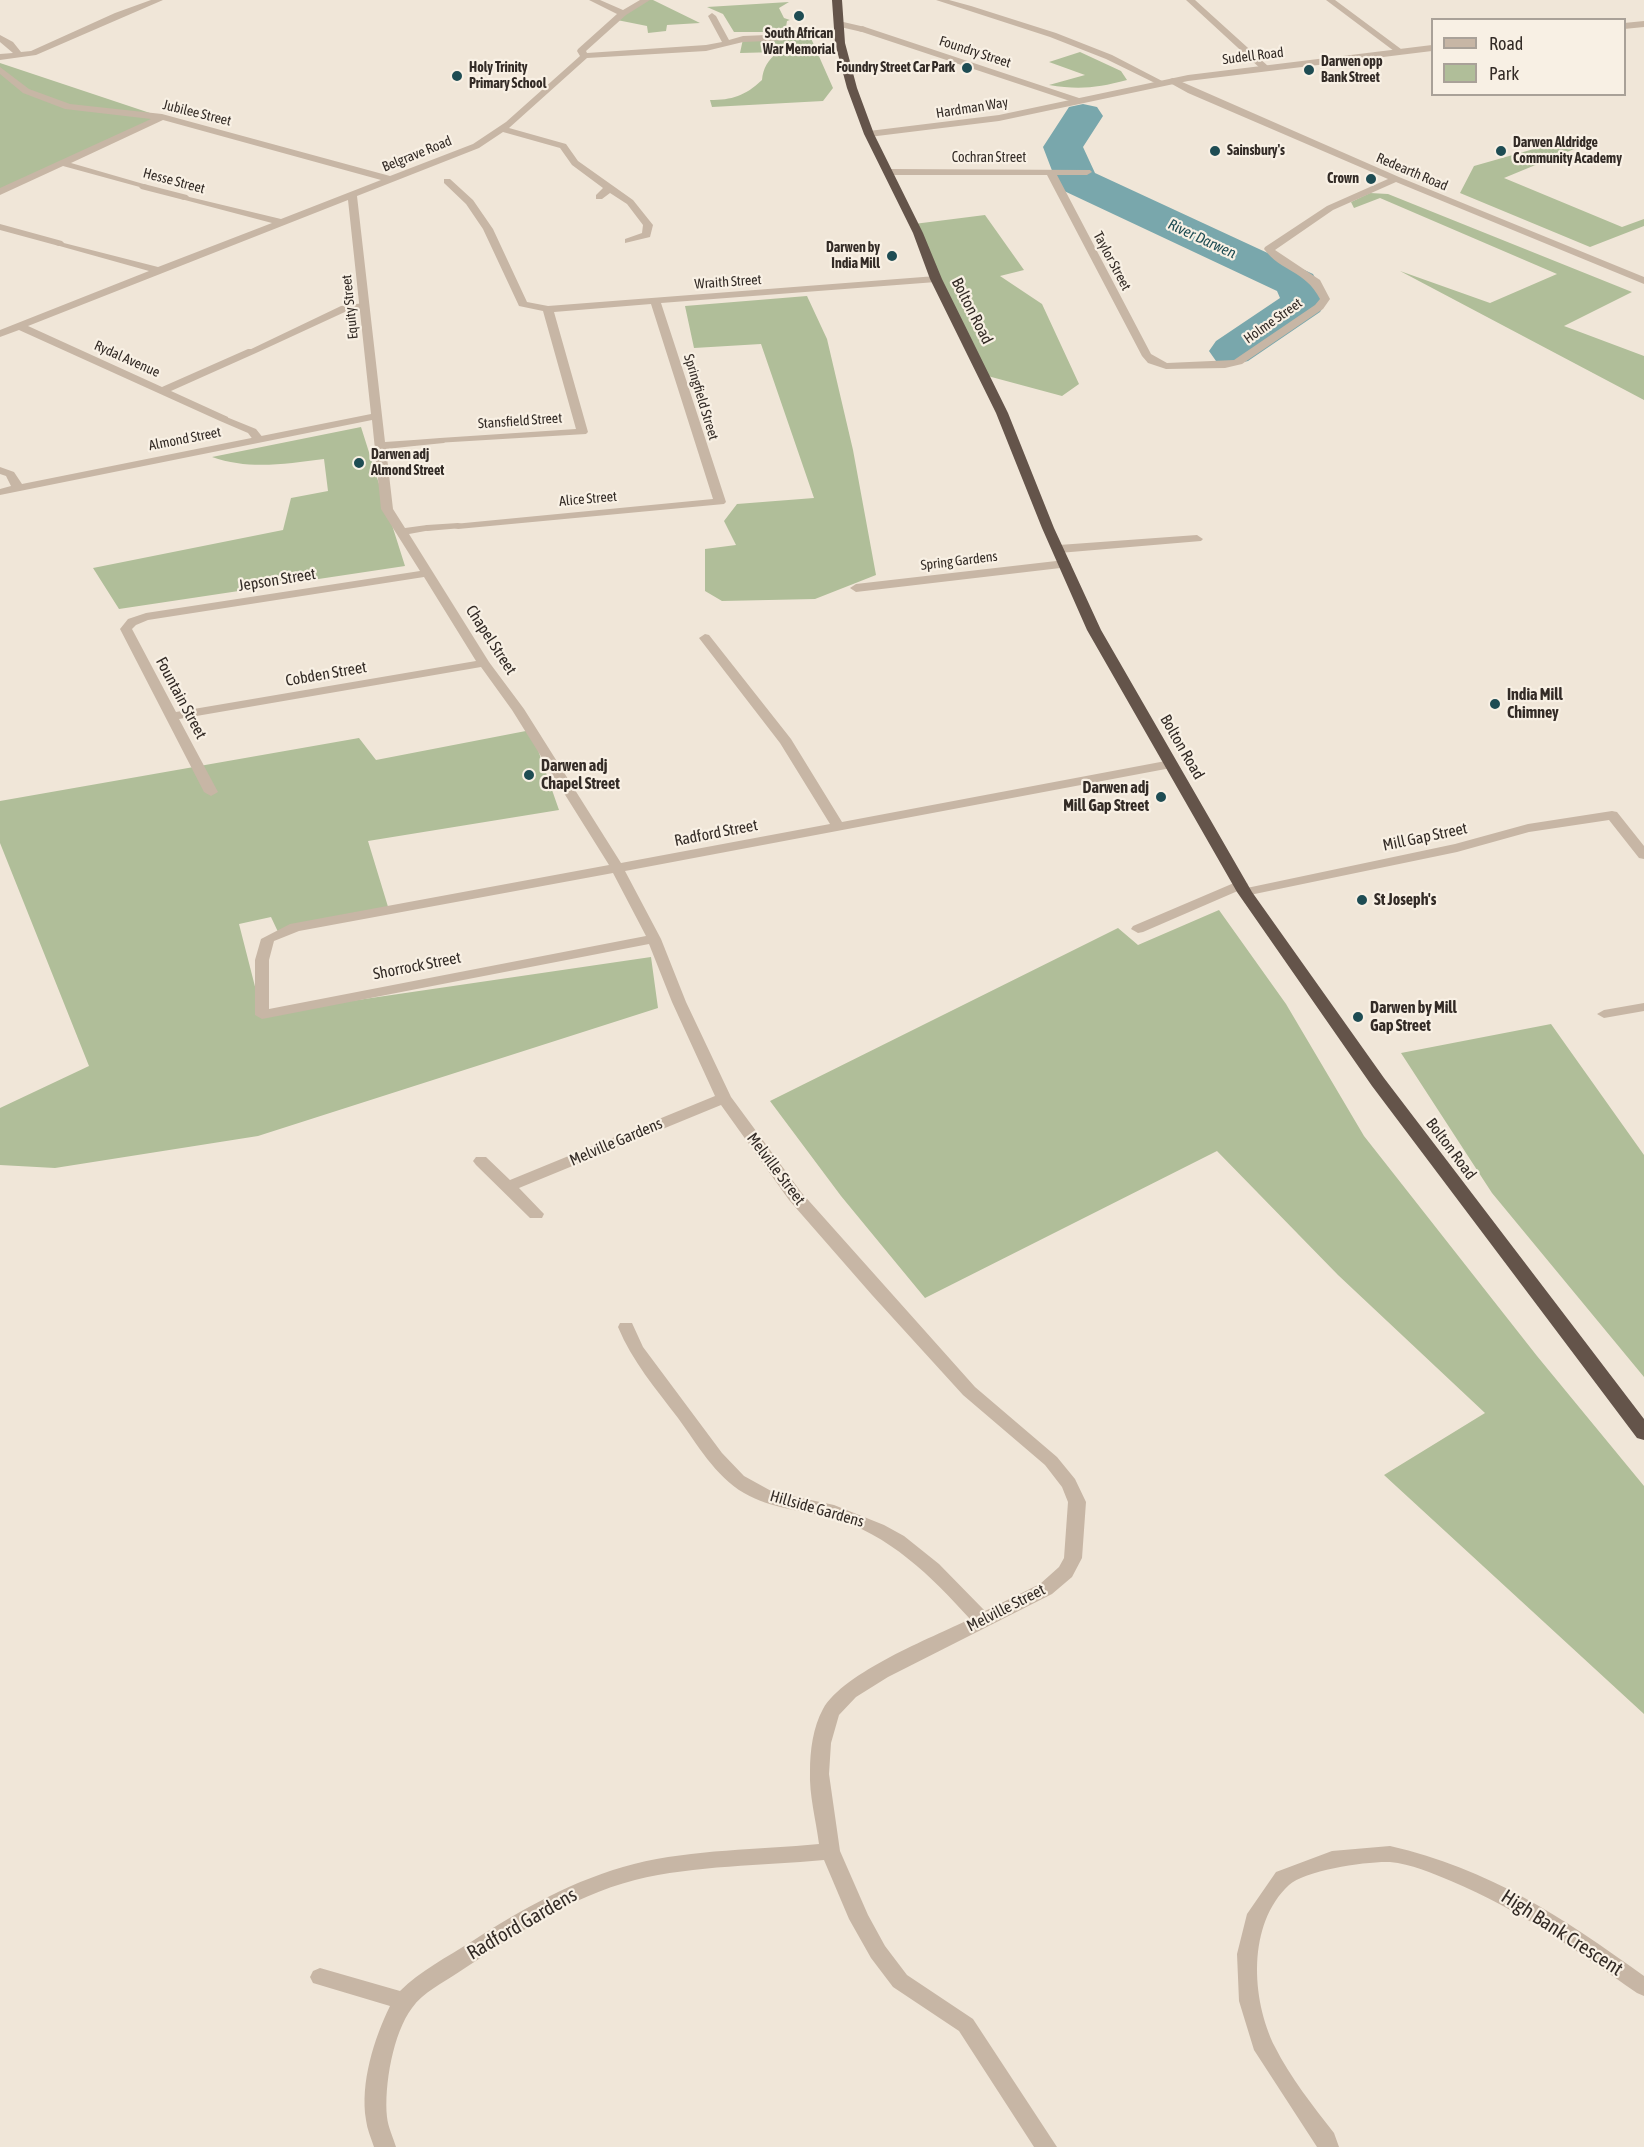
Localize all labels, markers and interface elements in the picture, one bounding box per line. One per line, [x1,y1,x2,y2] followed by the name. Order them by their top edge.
[792,9,806,23] marker: South African War Memorial
[1431,18,1626,96] legend
[763,26,835,58] place label: South African War Memorial
[937,32,1013,72] street label: Foundry Street
[1489,33,1523,54] text: Road
[1221,44,1285,68] street label: Sudell Road
[1321,54,1383,86] place label: Darwen opp Bank Street
[469,60,546,92] place label: Holy Trinity Primary School
[836,60,955,76] place label: Foundry Street Car Park
[960,61,974,75] marker: Foundry Street Car Park
[1302,63,1316,77] marker: Darwen opp Bank Street
[1489,63,1519,84] text: Park
[450,69,464,83] marker: Holy Trinity Primary School
[935,94,1009,122] street label: Hardman Way
[161,96,233,130] street label: Jubilee Street
[380,132,454,176] street label: Belgrave Road
[1513,135,1622,168] place label: Darwen Aldridge Community Academy
[1227,143,1285,159] place label: Sainsbury's
[1208,144,1222,158] marker: Sainsbury's
[1494,144,1508,158] marker: Darwen Aldridge Community Academy
[1374,149,1450,195] street label: Redearth Road
[952,150,1026,166] street label: Cochran Street
[141,165,207,197] street label: Hesse Street
[1327,171,1359,187] place label: Crown
[1364,172,1378,186] marker: Crown
[1165,215,1239,263] water label: River Darwen
[1089,229,1135,293] street label: Taylor Street
[826,240,880,272] place label: Darwen by India Mill
[885,249,899,263] marker: Darwen by India Mill
[694,271,762,293] street label: Wraith Street
[338,274,362,340] street label: Equity Street
[947,275,997,347] street label: Bolton Road
[1241,295,1305,347] street label: Holme Street
[92,337,162,381] street label: Rydal Avenue
[680,352,722,442] street label: Springfield Street
[477,410,563,432] street label: Stansfield Street
[147,424,223,454] street label: Almond Street
[371,447,444,479] place label: Darwen adj Almond Street
[352,456,366,470] marker: Darwen adj Almond Street
[558,488,618,510] street label: Alice Street
[920,548,998,574] street label: Spring Gardens
[237,564,317,596] street label: Jepson Street
[461,602,521,678] street label: Chapel Street
[151,654,211,742] street label: Fountain Street
[284,657,368,691] street label: Cobden Street
[1507,685,1563,723] place label: India Mill Chimney
[1488,697,1502,711] marker: India Mill Chimney
[1156,711,1208,783] street label: Bolton Road
[541,756,620,794] place label: Darwen adj Chapel Street
[522,768,536,782] marker: Darwen adj Chapel Street
[1063,778,1149,816] place label: Darwen adj Mill Gap Street
[1154,790,1168,804] marker: Darwen adj Mill Gap Street
[673,816,759,850] street label: Radford Street
[1381,819,1469,855] street label: Mill Gap Street
[1374,890,1436,910] place label: St Joseph's
[1355,893,1369,907] marker: St Joseph's
[371,948,463,984] street label: Shorrock Street
[1370,998,1457,1036] place label: Darwen by Mill Gap Street
[1351,1010,1365,1024] marker: Darwen by Mill Gap Street
[567,1114,665,1170] street label: Melville Gardens
[1422,1115,1480,1183] street label: Bolton Road
[743,1129,809,1209] street label: Melville Street
[768,1486,866,1532] street label: Hillside Gardens
[964,1580,1048,1636] street label: Melville Street
[463,1883,581,1965] street label: Radford Gardens
[1497,1885,1627,1981] street label: High Bank Crescent

